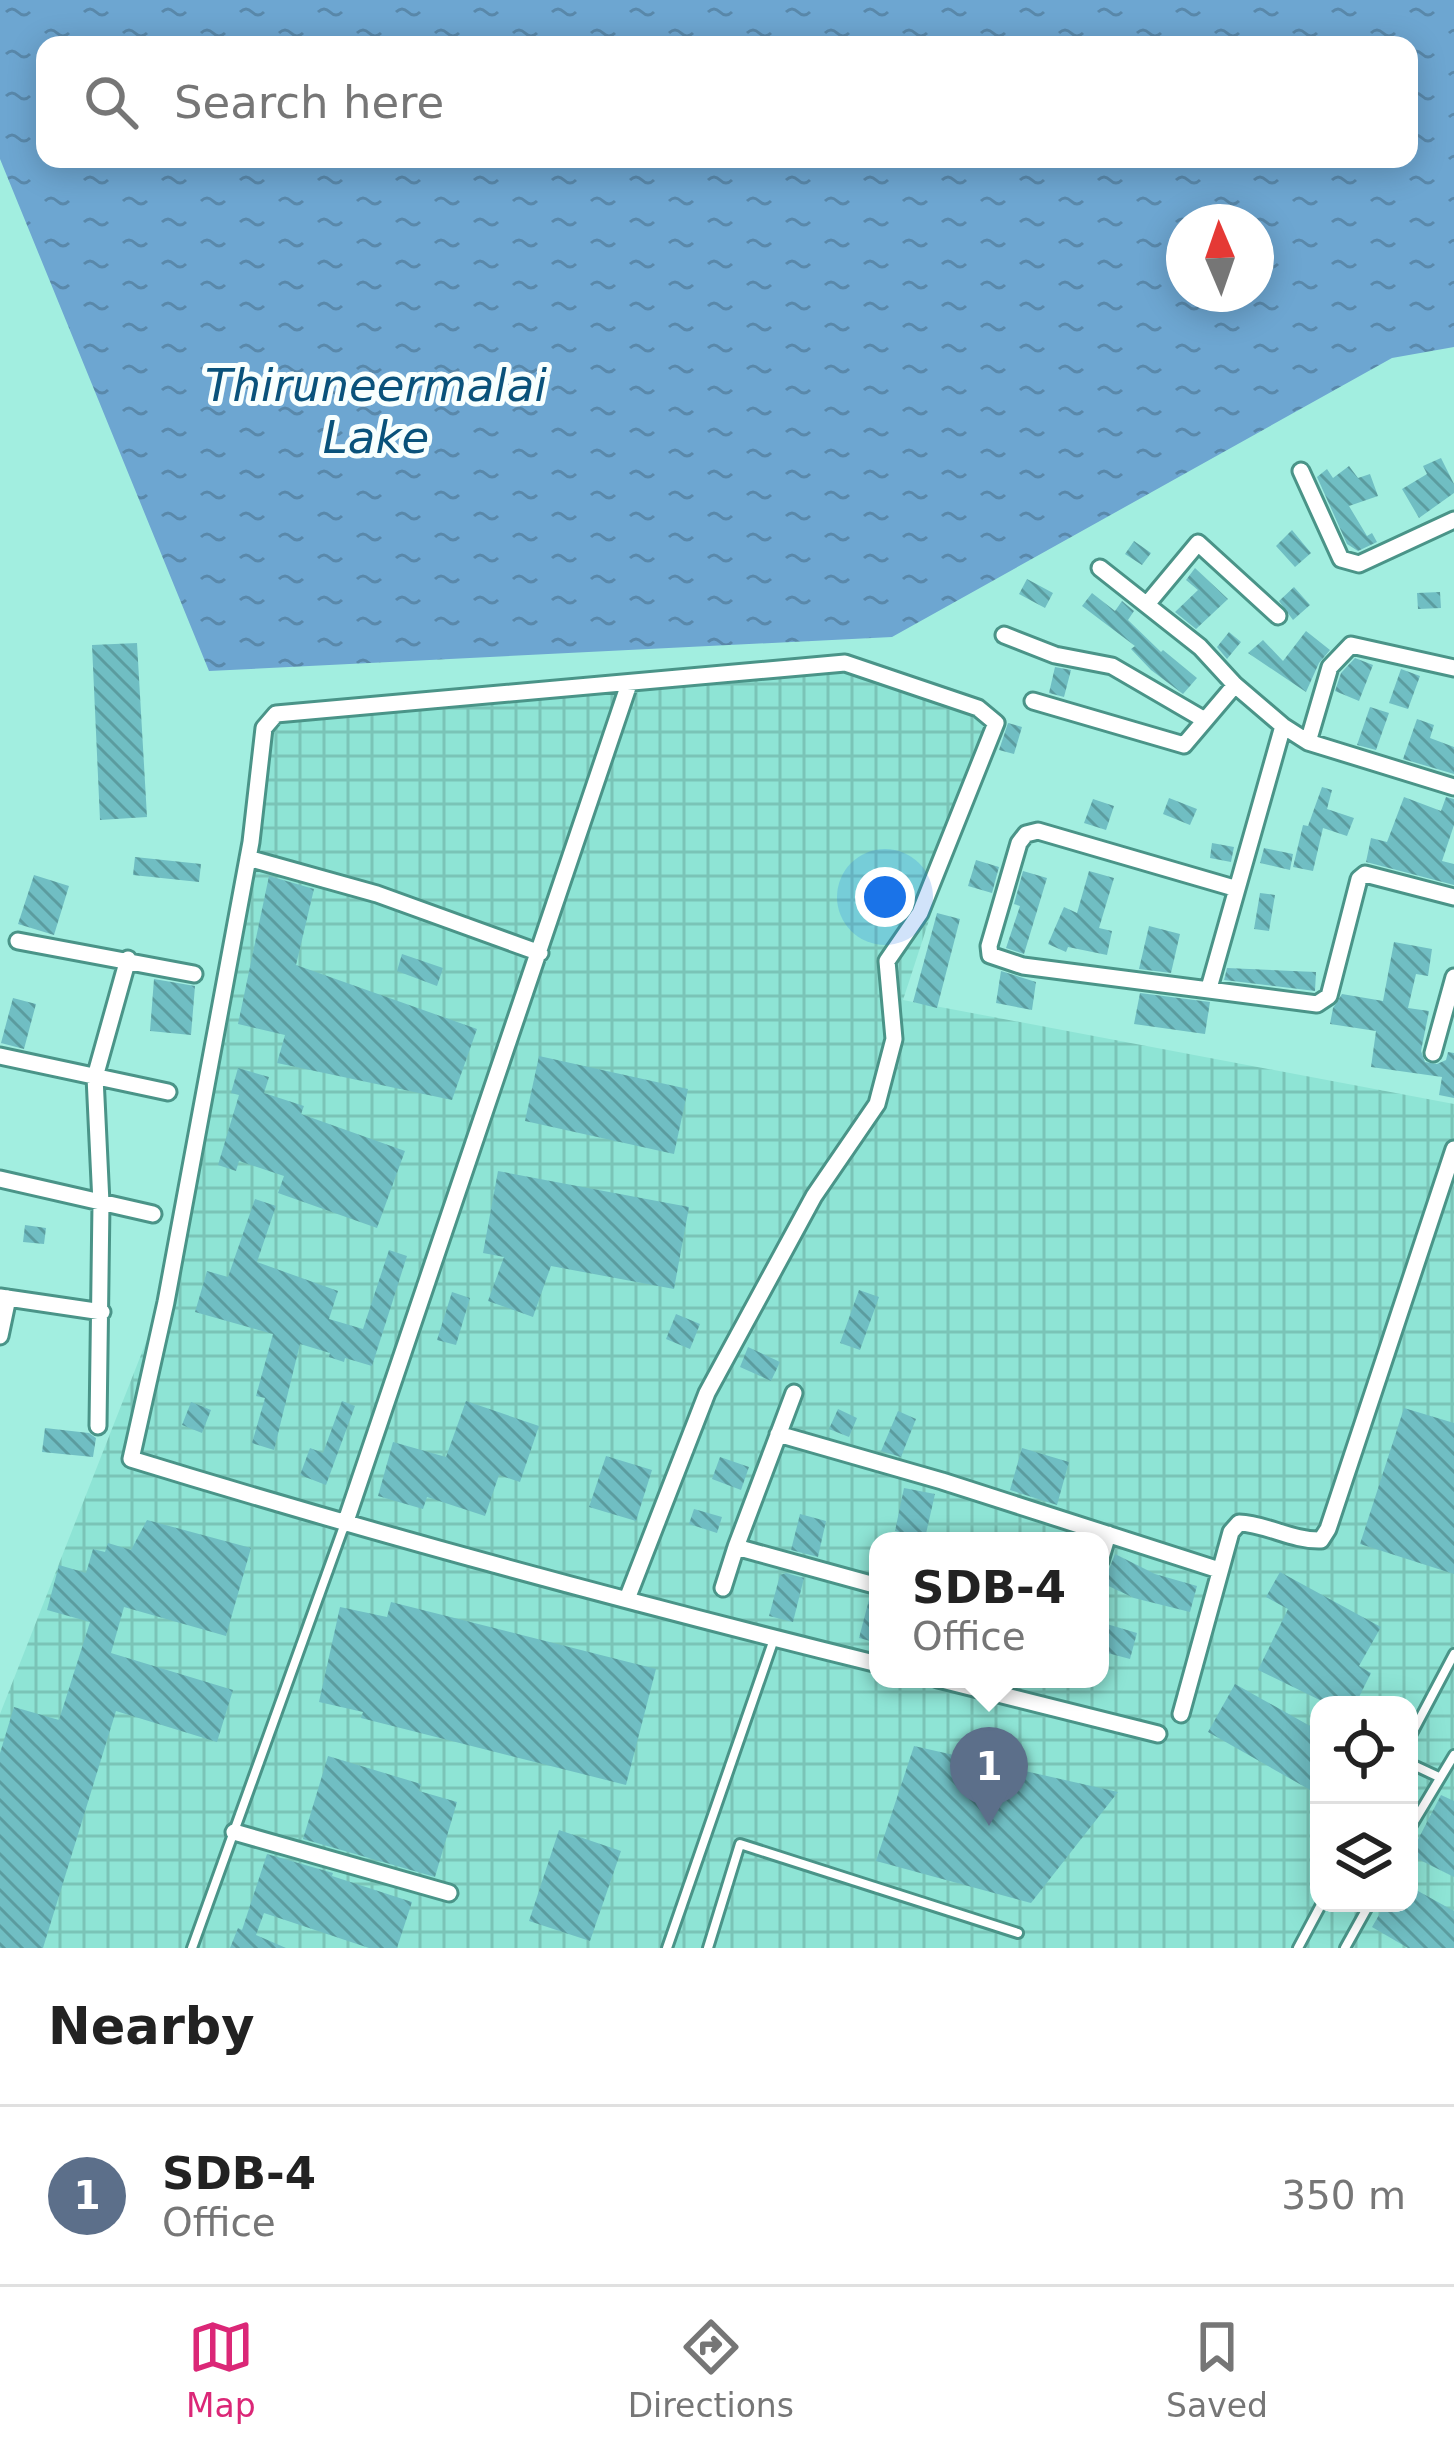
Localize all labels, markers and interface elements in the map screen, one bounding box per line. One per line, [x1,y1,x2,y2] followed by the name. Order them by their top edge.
[36,36,1418,168] search box
[78,69,144,135] icon: search
[174,76,444,129] text: Search here
[1166,204,1274,312] north arrow
[205,359,547,464] water label: Thiruneermalai Lake
[855,867,915,927] your location
[869,1532,1109,1688] popup
[912,1561,1066,1614] text: SDB-4
[912,1614,1026,1659] text: Office
[1310,1696,1418,1912] map controls
[1310,1696,1418,1804] button: locate
[950,1727,1028,1826] pin: 1
[1310,1804,1418,1912] button: layers
[48,1997,255,2056] text: Nearby
[162,2147,316,2200] text: SDB-4
[73,2173,101,2218] text: 1
[1281,2173,1406,2218] text: 350 m
[162,2200,276,2245] text: Office
[186,2314,256,2425] tab: Map
[628,2314,794,2425] tab: Directions
[1166,2314,1268,2425] tab: Saved

